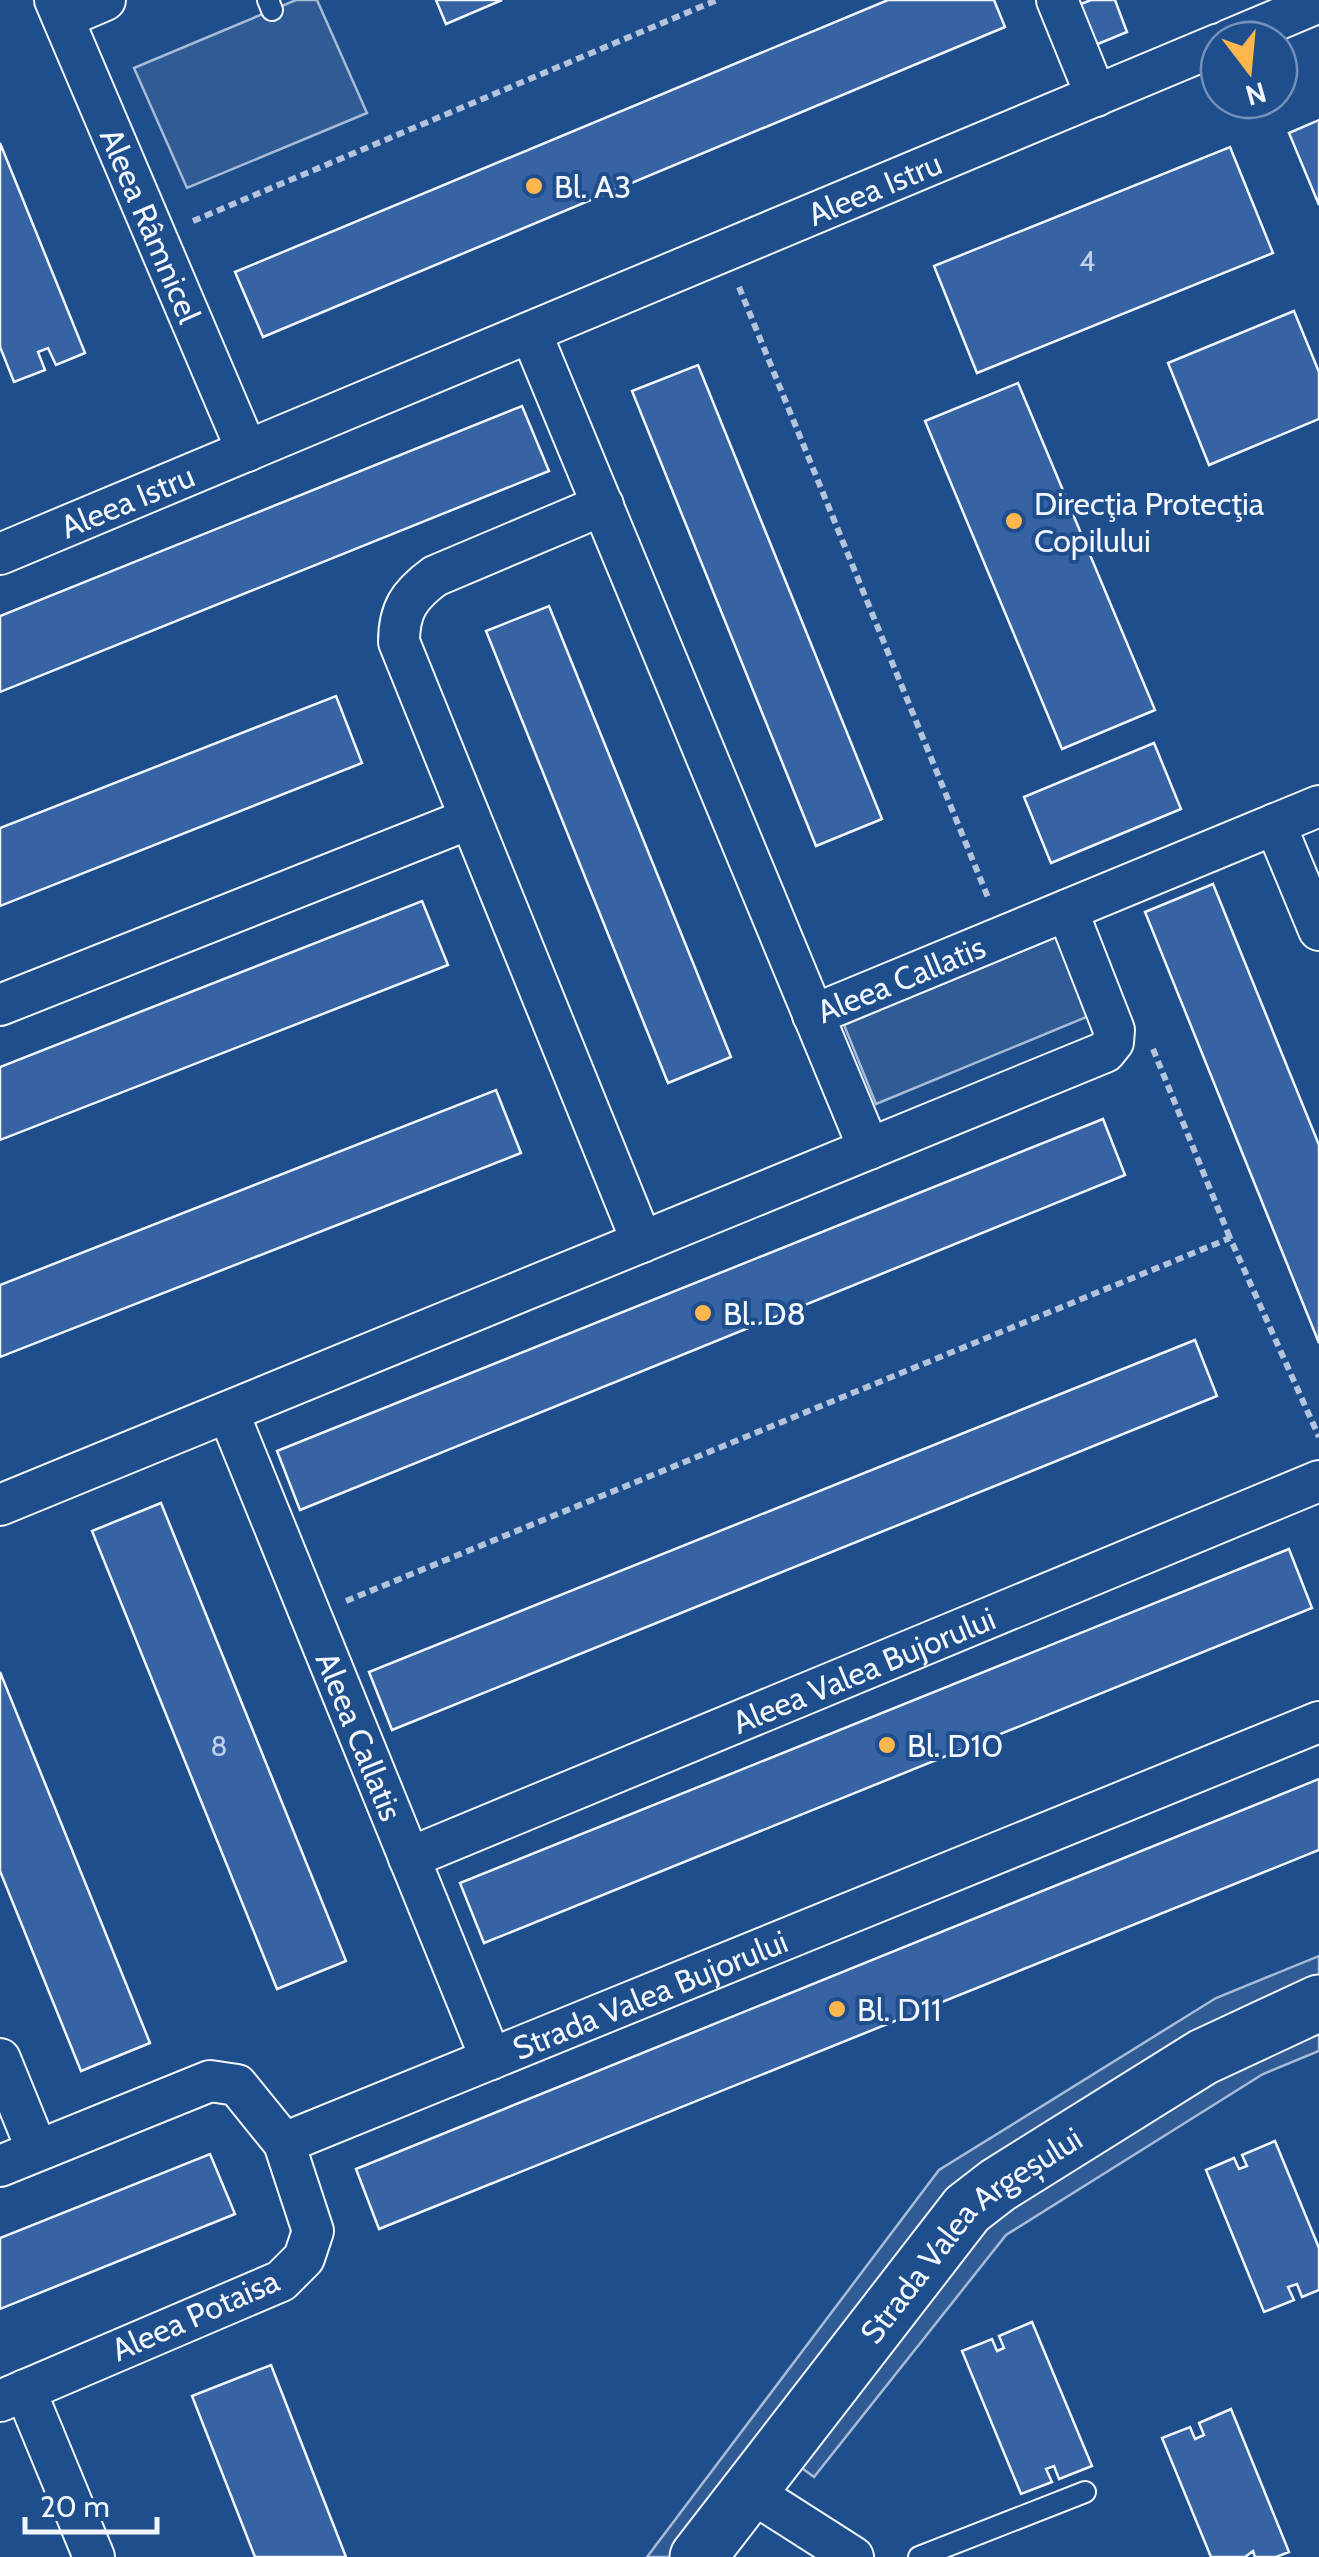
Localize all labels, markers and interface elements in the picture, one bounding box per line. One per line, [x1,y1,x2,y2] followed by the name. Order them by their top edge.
[1199,20,1299,120] north arrow
[1242,75,1270,113] text: N
[92,122,210,329] street label: Aleea Râmnicel
[802,143,947,233] street label: Aleea Istru
[554,167,631,206] place label: Bl. A3
[523,175,545,197] marker: Bl. A3
[1079,244,1095,278] house number: 4
[55,456,200,546] street label: Aleea Istru
[1034,484,1265,560] place label: Direcţia Protecţia Copilului
[1003,510,1025,532] marker: Direcţia Protecţia Copilului
[811,927,991,1031] street label: Aleea Callatis
[723,1294,806,1333] place label: Bl. D8
[692,1302,714,1324] marker: Bl. D8
[727,1598,1001,1741] street label: Aleea Valea Bujorului
[308,1646,411,1826] street label: Aleea Callatis
[907,1726,1003,1765] place label: Bl. D10
[211,1729,227,1763] house number: 8
[876,1734,898,1756] marker: Bl. D10
[507,1921,793,2067] street label: Strada Valea Bujorului
[857,1990,941,2029] place label: Bl. D11
[826,1998,848,2020] marker: Bl. D11
[851,2118,1089,2350] street label: Strada Valea Argeșului
[105,2261,285,2369] street label: Aleea Potaisa
[25,2472,158,2534] scale bar
[40,2488,110,2525] text: 20 m

